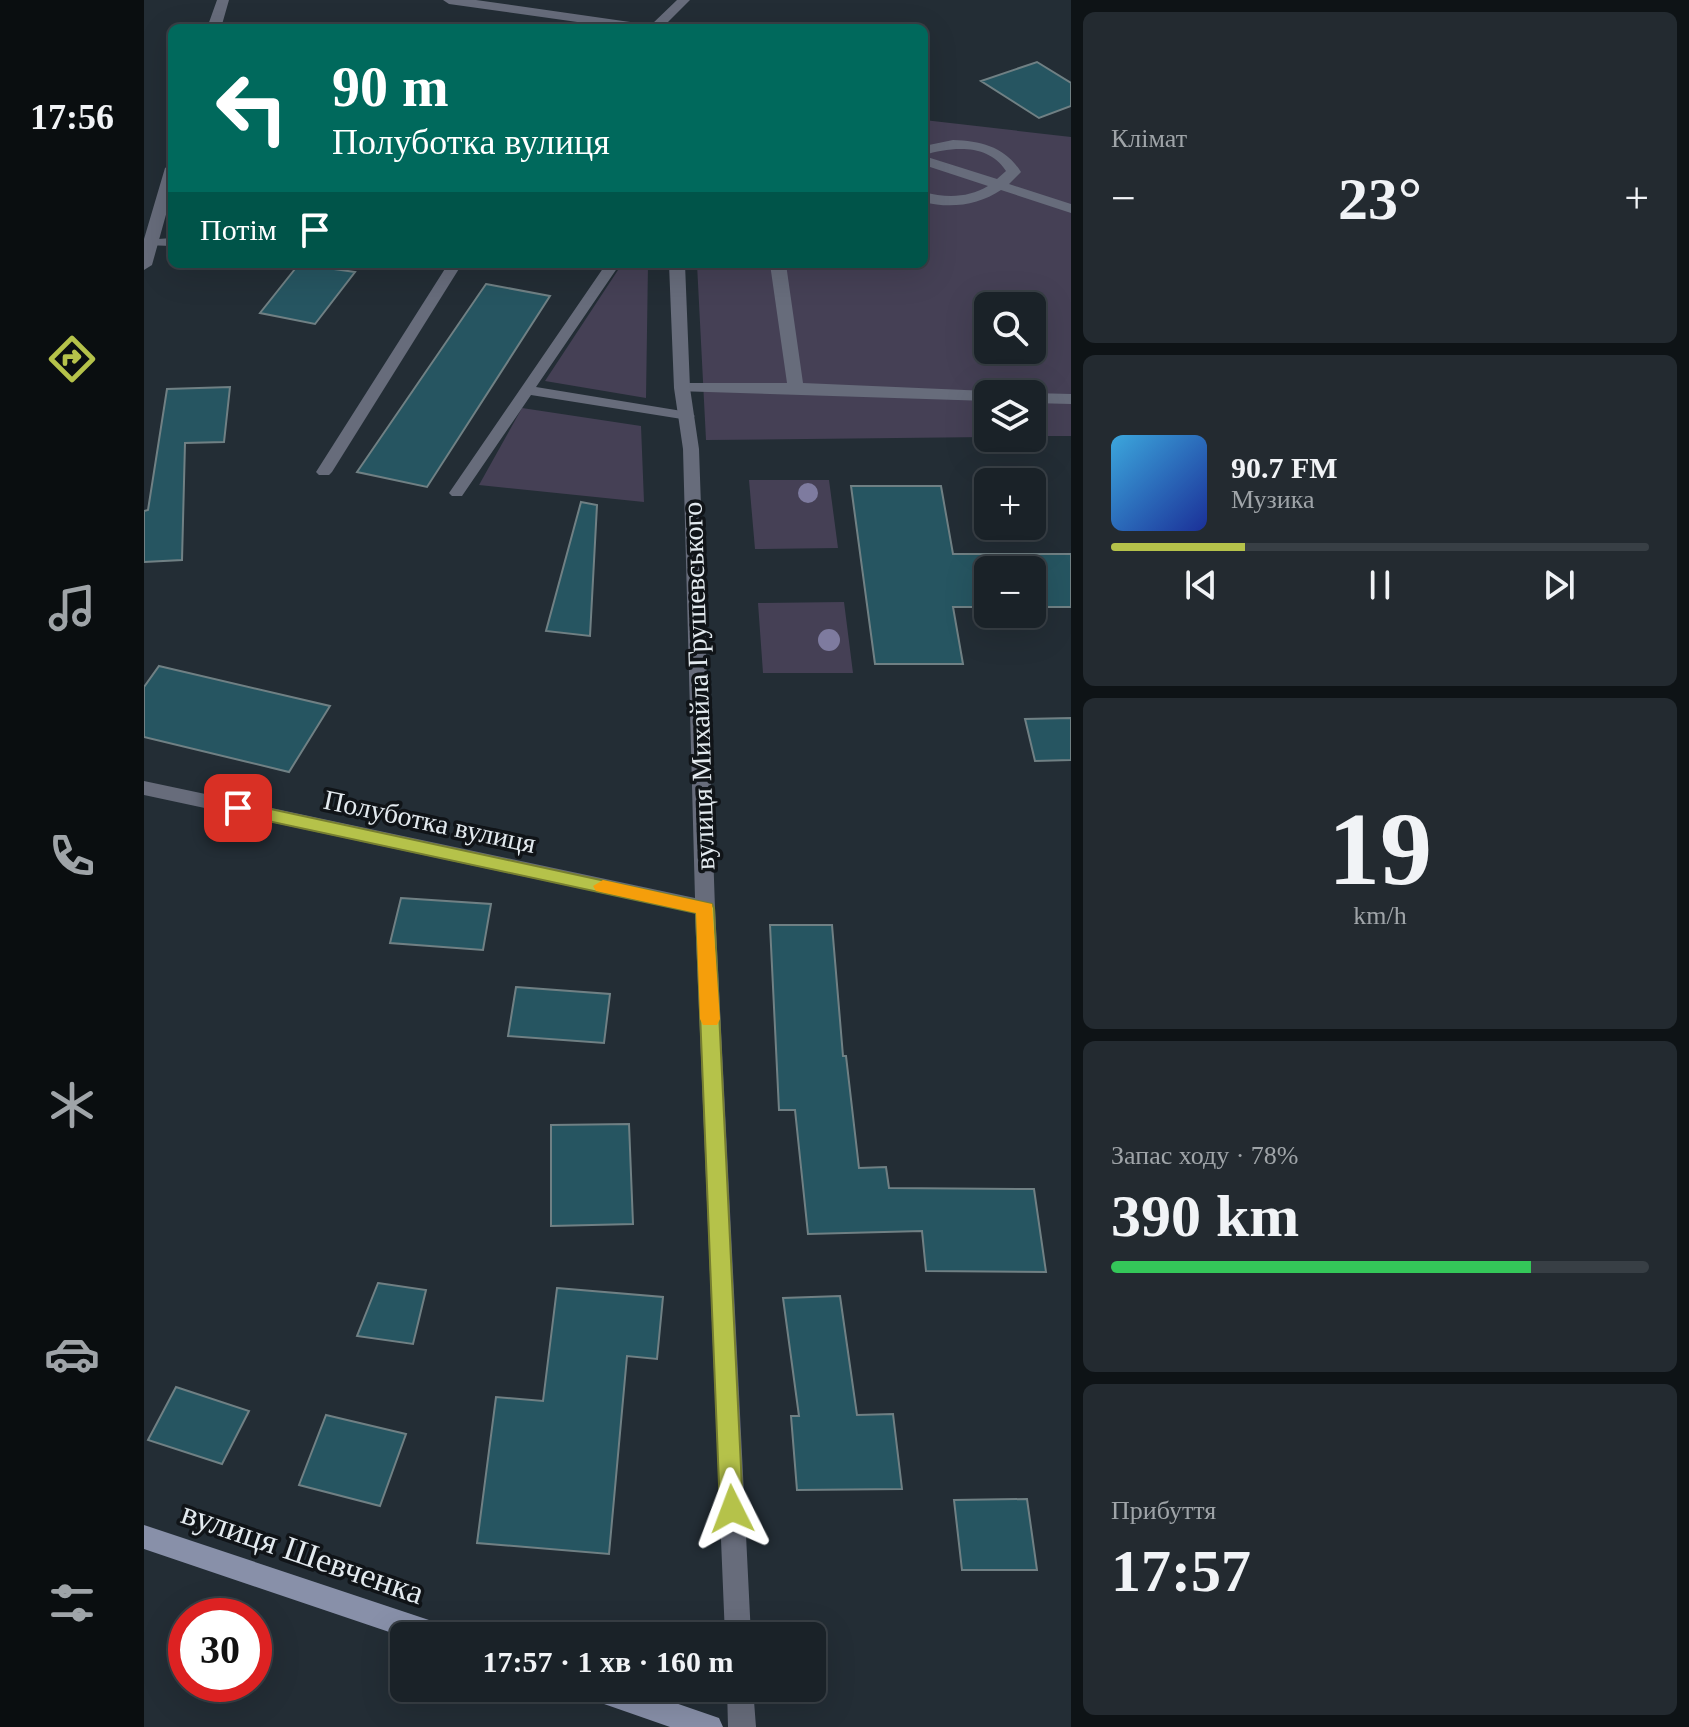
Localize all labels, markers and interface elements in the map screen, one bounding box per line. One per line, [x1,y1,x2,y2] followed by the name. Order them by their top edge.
[200,56,304,160] icon: left
[332,56,449,118] text: 90 m
[30,97,114,137] text: 17:56
[332,122,610,162] text: Полуботка вулиця
[1111,124,1187,153] text: Клімат
[1338,166,1422,232] text: 23°
[1111,174,1136,223] text: −
[1624,174,1649,223] text: +
[293,208,337,252] icon: arrive
[200,213,277,246] text: Потім
[974,292,1046,628] map controls
[974,292,1046,364] button: search
[44,331,100,387] icon: directions
[974,380,1046,452] button: layers
[1231,451,1338,484] text: 90.7 FM
[974,468,1046,540] button: +
[1231,485,1314,514] text: Музика
[677,501,720,871] street label: вулиця Михайла Грушевського
[974,556,1046,628] button: −
[1179,563,1223,607] icon: previous
[1358,563,1402,607] icon: pause
[1537,563,1581,607] icon: next
[44,580,100,636] icon: music
[204,774,272,842] pin
[321,784,539,859] street label: Полуботка вулиця
[216,786,260,830] icon: arrive
[1328,791,1432,906] text: 19
[44,828,100,884] icon: phone
[1353,901,1407,930] text: km/h
[44,1077,100,1133] icon: climate
[1111,1141,1299,1170] text: Запас ходу · 78%
[1111,1183,1299,1249] text: 390 km
[44,1326,100,1382] icon: car
[690,1467,774,1551] position arrow
[177,1494,429,1611] street label: вулиця Шевченка
[1111,1496,1216,1525] text: Прибуття
[1111,1538,1251,1604] text: 17:57
[44,1575,100,1631] icon: filters
[168,1598,272,1702] speed limit sign: 30
[482,1645,734,1678] text: 17:57 · 1 хв · 160 m

